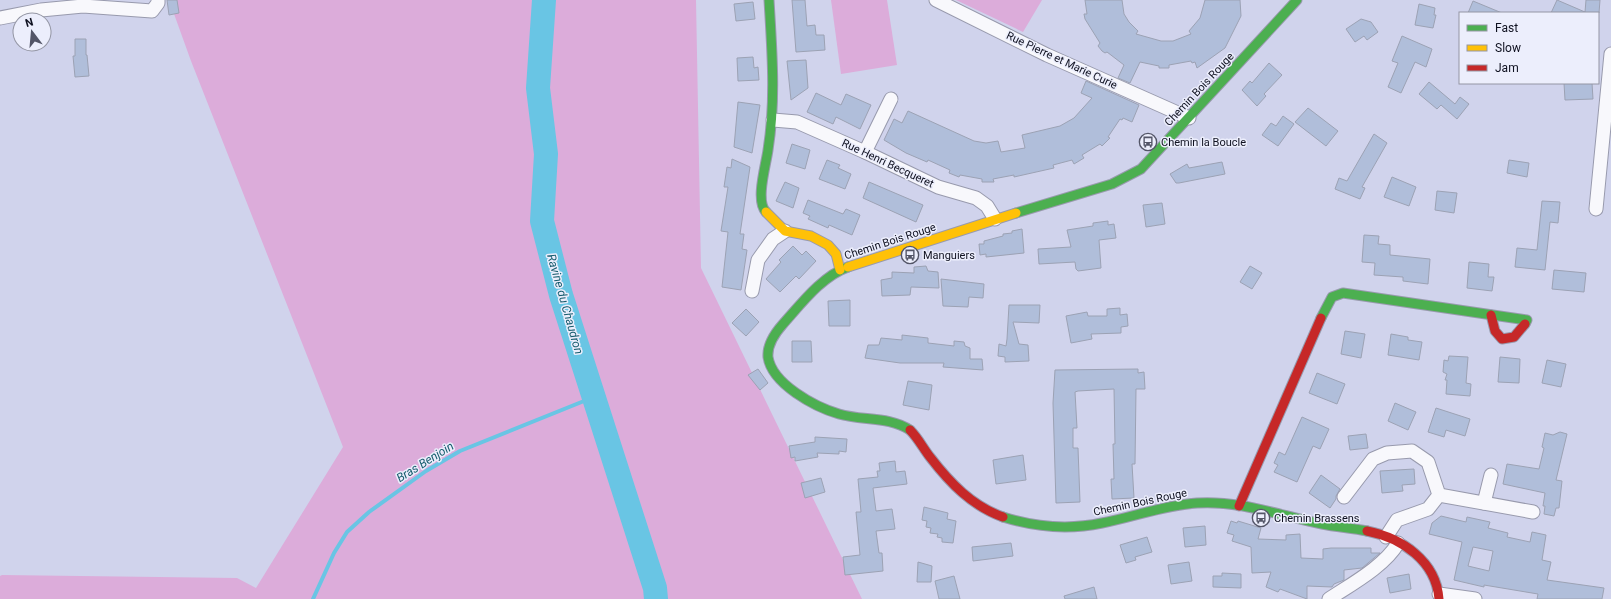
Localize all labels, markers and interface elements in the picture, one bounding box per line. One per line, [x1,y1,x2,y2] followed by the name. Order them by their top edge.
[12,12,52,52] north arrow
[1459,12,1599,84] legend
[24,15,35,30] text: N
[1495,21,1518,35] text: Fast
[1004,29,1119,92] street label: Rue Pierre et Marie Curie
[1495,41,1521,55] text: Slow
[1162,50,1237,129] street label: Chemin Bois Rouge
[1495,61,1519,75] text: Jam
[1138,132,1158,152] bus stop icon: Chemin la Boucle
[840,136,936,191] street label: Rue Henri Becqueret
[1161,136,1246,149] place label: Chemin la Boucle
[843,220,938,262] street label: Chemin Bois Rouge
[900,245,920,265] bus stop icon: Manguiers
[923,249,975,262] place label: Manguiers
[544,252,586,356] water label: Ravine du Chaudron
[394,439,456,485] water label: Bras Benjoin
[1092,486,1188,519] street label: Chemin Bois Rouge
[1251,508,1271,528] bus stop icon: Chemin Brassens
[1274,512,1360,525] place label: Chemin Brassens

